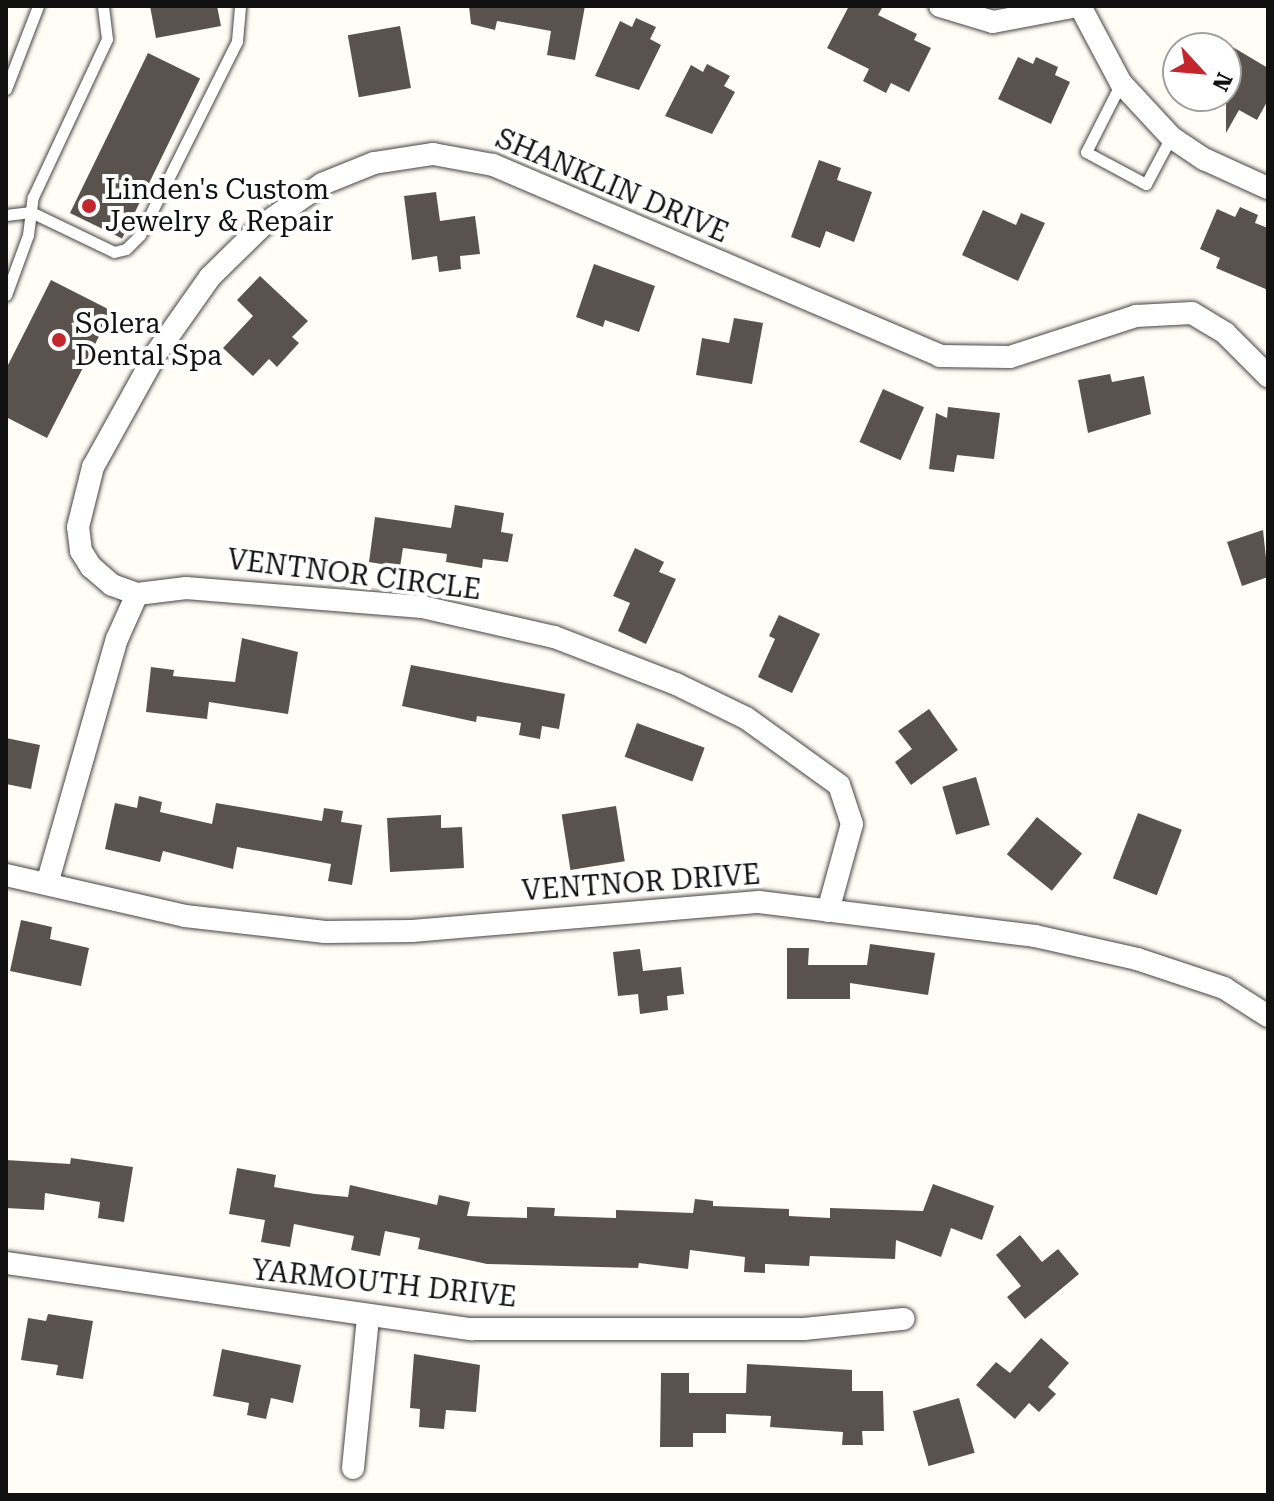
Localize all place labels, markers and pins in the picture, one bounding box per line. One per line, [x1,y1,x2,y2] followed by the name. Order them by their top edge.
[105,173,333,239] place label: Linden's Custom Jewelry & Repair
[80,197,98,215] marker: Linden's Custom Jewelry & Repair
[75,307,222,373] place label: Solera Dental Spa
[50,331,68,349] marker: Solera Dental Spa

